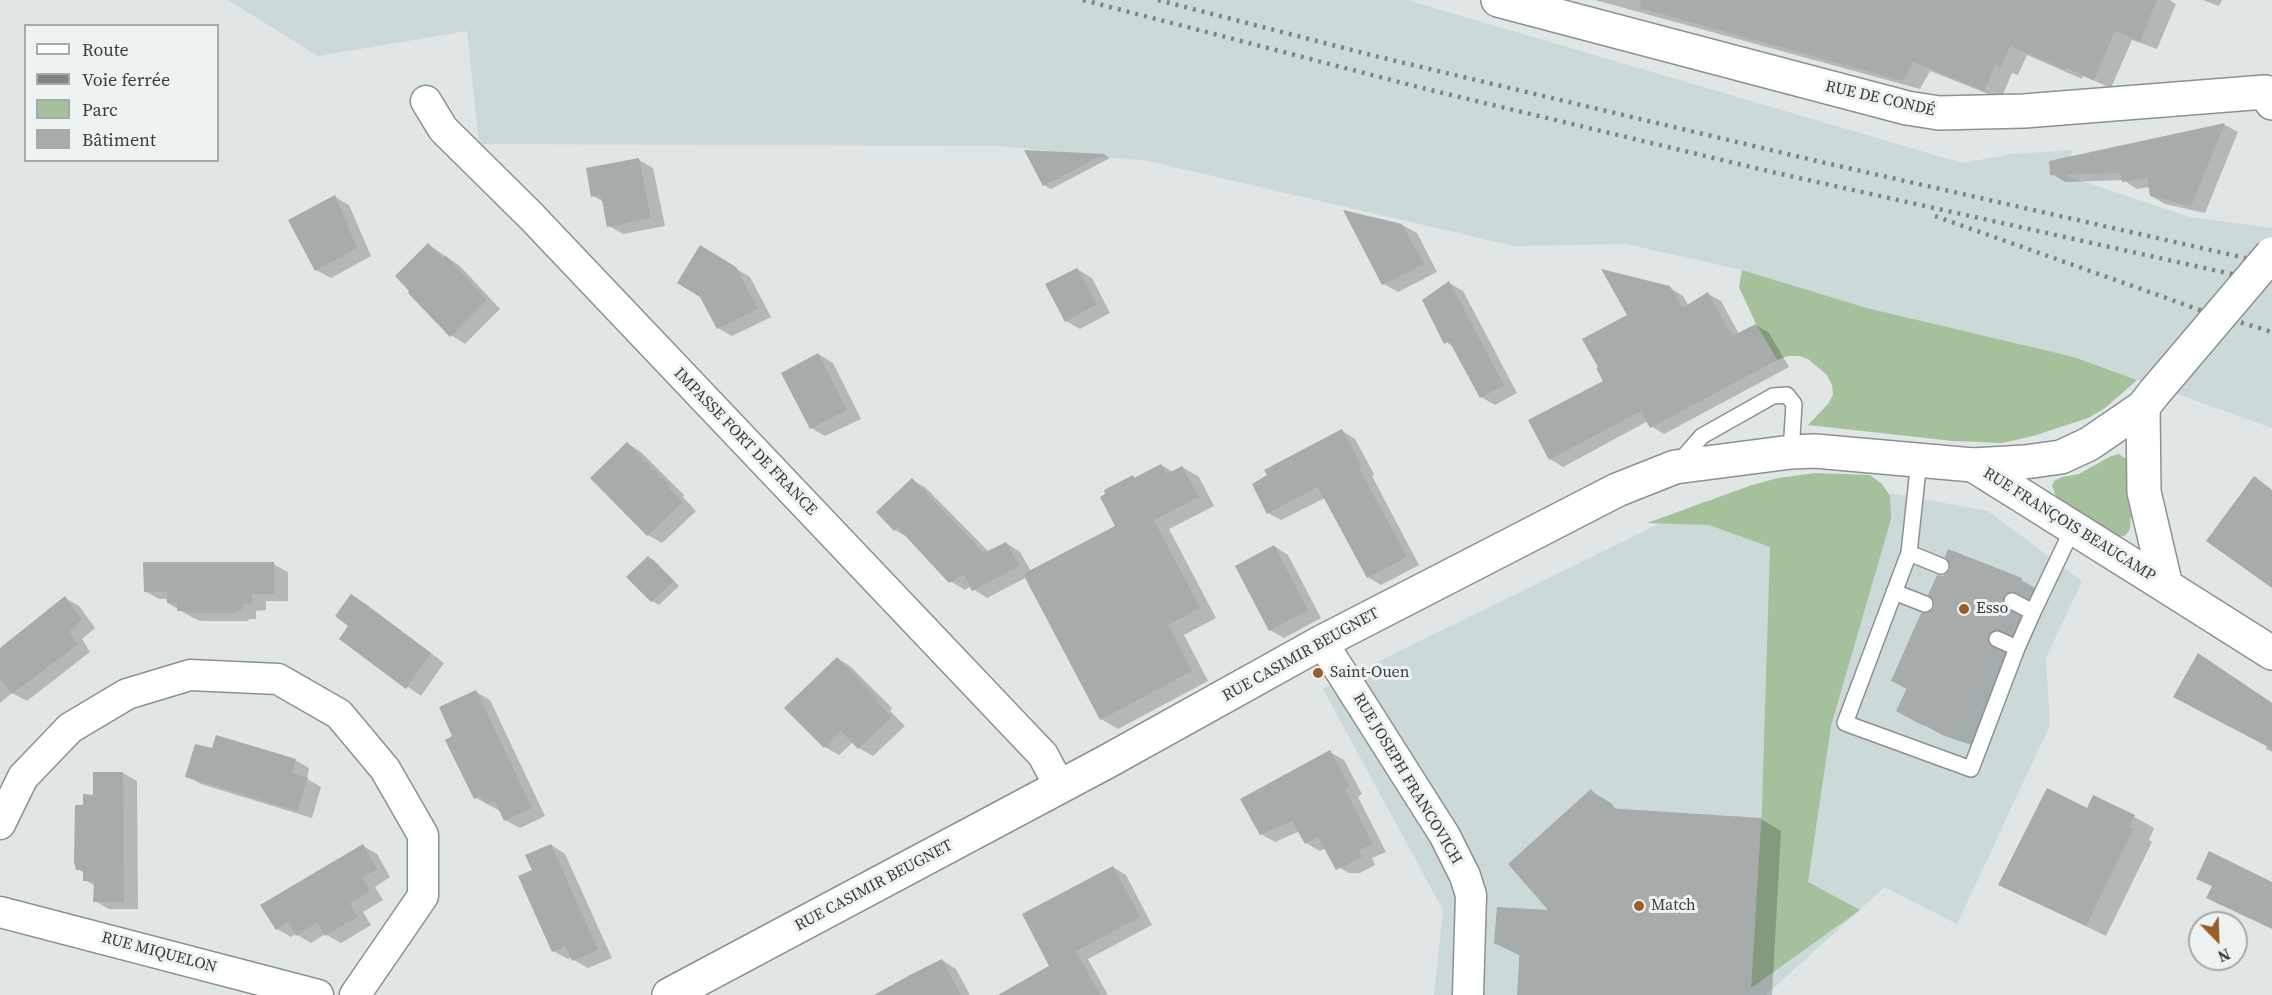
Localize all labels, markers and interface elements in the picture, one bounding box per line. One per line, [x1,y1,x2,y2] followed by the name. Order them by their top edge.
[24,24,219,162] legend
[82,37,129,62] text: Route
[82,67,170,92] text: Voie ferrée
[1823,77,1937,121] street label: RUE DE CONDÉ
[82,97,118,122] text: Parc
[82,127,156,152] text: Bâtiment
[669,364,821,520] street label: IMPASSE FORT DE FRANCE
[1979,464,2159,586] street label: RUE FRANÇOIS BEAUCAMP
[1976,599,2008,619] place label: Esso
[1957,602,1971,616] marker: Esso
[1219,604,1383,706] street label: RUE CASIMIR BEUGNET
[1330,663,1409,683] place label: Saint-Ouen
[1311,666,1325,680] marker: Saint-Ouen
[1348,690,1466,868] street label: RUE JOSEPH FRANCOVICH
[792,836,956,936] street label: RUE CASIMIR BEUGNET
[1651,896,1696,916] place label: Match
[1632,899,1646,913] marker: Match
[2188,911,2248,971] north arrow
[99,928,219,978] street label: RUE MIQUELON
[2215,943,2234,968] text: N

